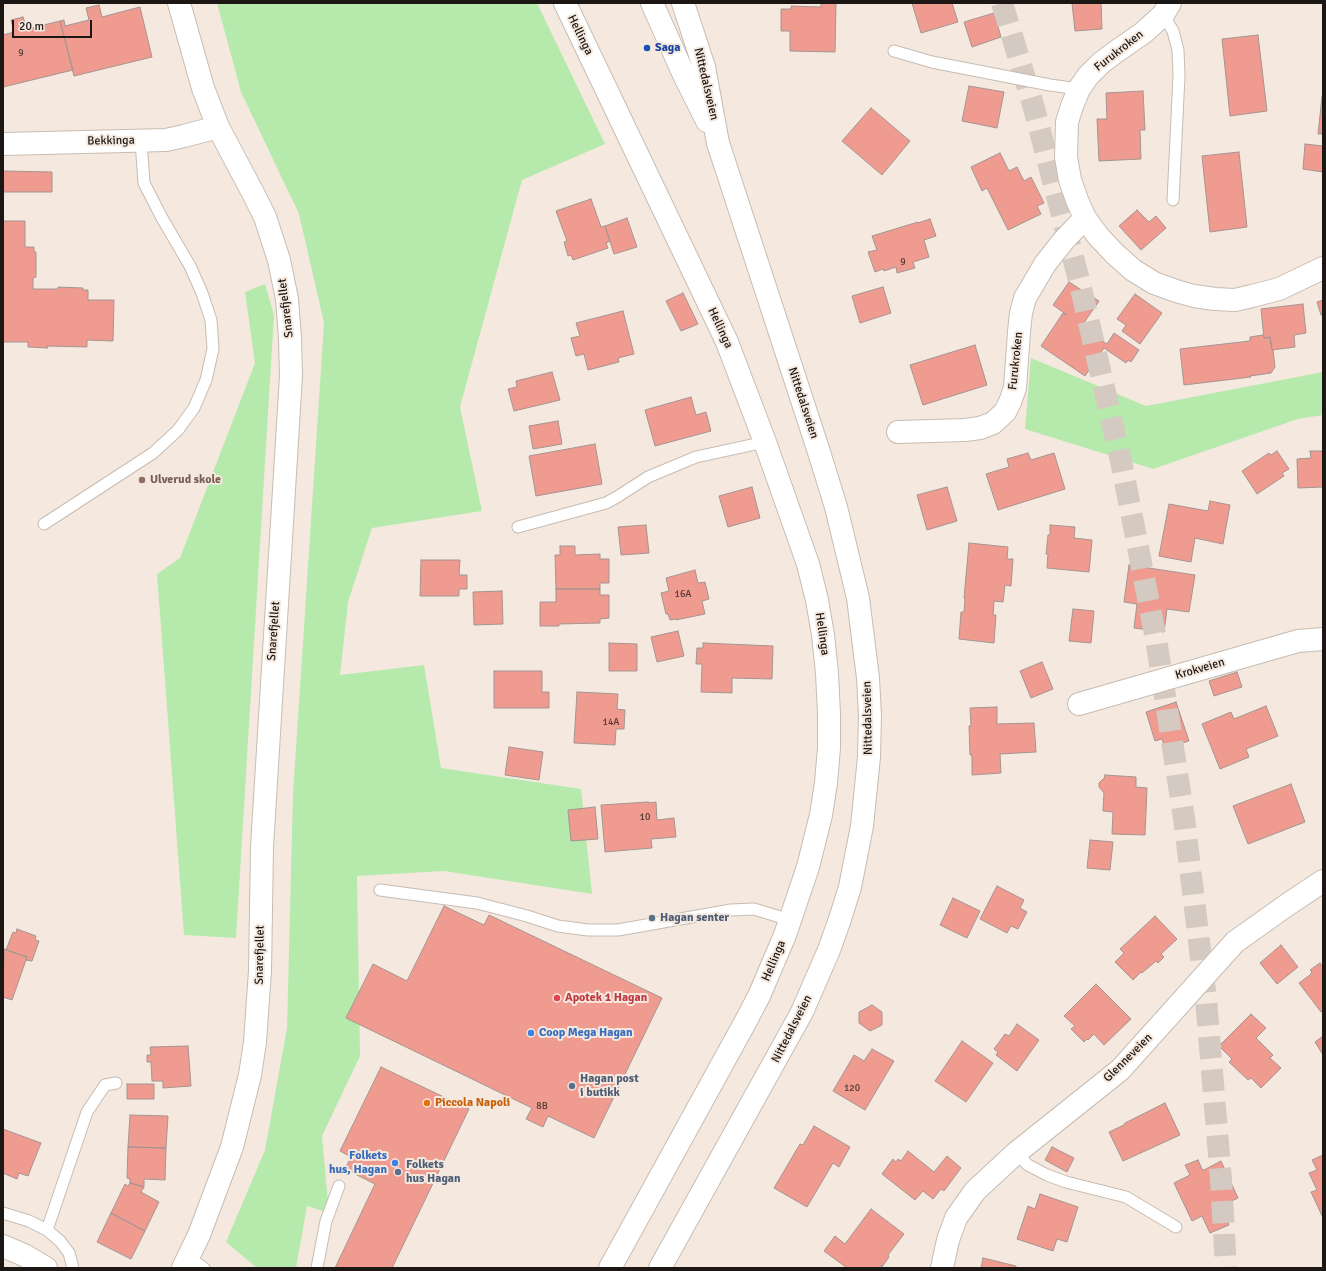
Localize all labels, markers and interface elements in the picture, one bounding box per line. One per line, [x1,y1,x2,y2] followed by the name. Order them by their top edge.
[14,12,94,38] scale bar
[564,12,596,58] street label: Hellinga
[19,19,44,34] text: 20 m
[1092,27,1146,75] street label: Furukroken
[655,41,680,55] place label: Saga
[642,43,652,53] marker: Saga
[691,46,721,122] street label: Nittedalsveien
[18,47,24,59] house number: 9
[87,133,135,149] street label: Bekkinga
[900,256,906,268] house number: 9
[275,278,297,338] street label: Snarefjellet
[704,305,736,351] street label: Hellinga
[1006,331,1026,391] street label: Furukroken
[785,366,821,440] street label: Nittedalsveien
[150,473,221,487] place label: Ulverud skole
[137,475,147,485] marker: Ulverud skole
[675,588,691,600] house number: 16A
[265,601,283,661] street label: Snarefjellet
[812,612,832,656] street label: Hellinga
[1174,655,1226,683] street label: Krokveien
[860,681,876,755] street label: Nittedalsveien
[603,716,619,728] house number: 14A
[640,811,650,823] house number: 10
[660,911,729,925] place label: Hagan senter
[647,913,657,923] marker: Hagan senter
[252,925,268,985] street label: Snarefjellet
[759,938,789,984] street label: Hellinga
[565,991,647,1005] place label: Apotek 1 Hagan
[552,993,562,1003] marker: Apotek 1 Hagan
[769,993,815,1065] street label: Nittedalsveien
[539,1026,633,1040] place label: Coop Mega Hagan
[526,1028,536,1038] marker: Coop Mega Hagan
[1101,1031,1155,1085] street label: Glenneveien
[580,1072,639,1100] place label: Hagan post i butikk
[567,1081,577,1091] marker: Hagan post i butikk
[844,1082,860,1094] house number: 120
[435,1096,510,1110] place label: Piccola Napoli
[422,1098,432,1108] marker: Piccola Napoli
[536,1100,548,1112] house number: 8B
[329,1149,387,1177] place label: Folkets hus, Hagan
[390,1158,400,1168] marker: Folkets hus, Hagan
[406,1158,461,1186] place label: Folkets hus Hagan
[393,1167,403,1177] marker: Folkets hus Hagan

